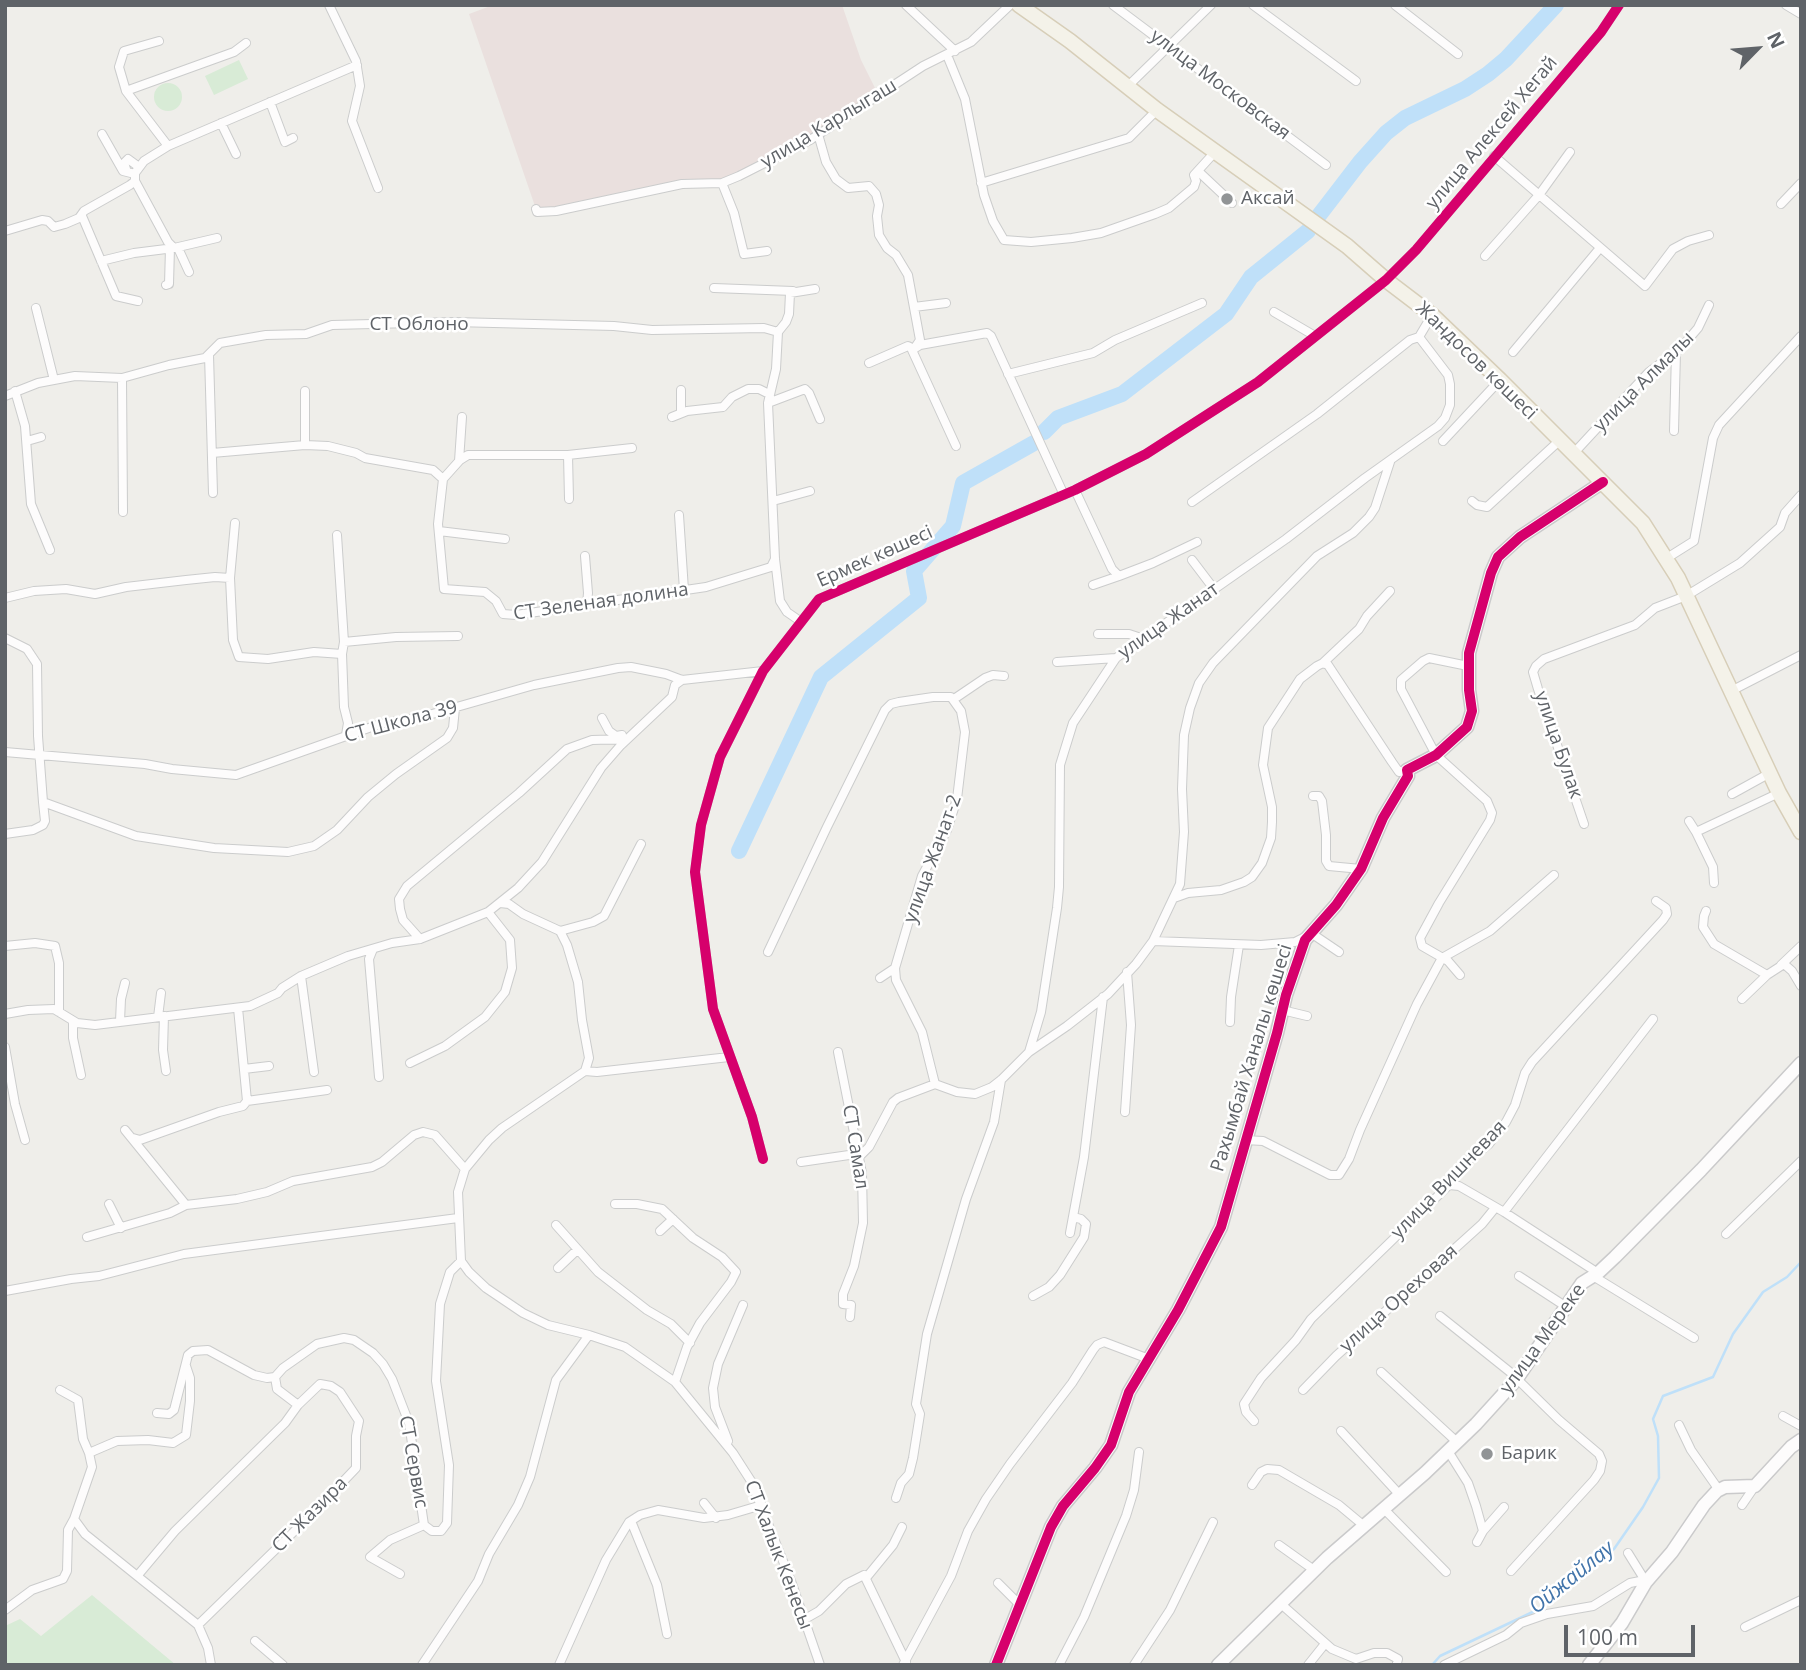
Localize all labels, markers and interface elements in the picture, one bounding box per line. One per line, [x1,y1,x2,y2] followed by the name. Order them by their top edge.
[1722,14,1792,84] north arrow
[1145,25,1295,145] street label: улица Московская
[1761,28,1791,53] text: N
[1421,52,1563,214] street label: улица Алексей Хегай
[757,74,901,174] street label: улица Карлыгаш
[1241,188,1295,210] place label: Аксай
[1219,191,1235,207] marker: Аксай
[1411,297,1541,425] street label: Жандосов көшесі
[369,314,469,336] street label: СТ Облоно
[1589,327,1699,437] street label: улица Алмалы
[814,521,936,593] street label: Ермек көшесі
[512,578,690,626] street label: СТ Зеленая долина
[1114,578,1224,664] street label: улица Жанат
[1529,688,1587,802] street label: улица Булак
[342,696,460,748] street label: СТ Школа 39
[899,792,967,926] street label: улица Жанат-2
[1207,942,1297,1174] street label: Рахымбай Ханалы көшесі
[837,1103,873,1191] street label: СТ Самал
[1387,1116,1511,1244] street label: улица Вишневая
[1336,1240,1462,1358] street label: улица Ореховая
[1495,1280,1591,1398] street label: улица Мереке
[394,1414,432,1510] street label: СТ Сервис
[1501,1443,1557,1465] place label: Барик
[1479,1446,1495,1462] marker: Барик
[268,1473,352,1557] street label: СТ Жазира
[739,1477,817,1633] street label: СТ Халык Кенесы
[1525,1536,1619,1620] water label: Ойжайлау
[1568,1610,1699,1654] scale bar
[1577,1623,1638,1651] text: 100 m

